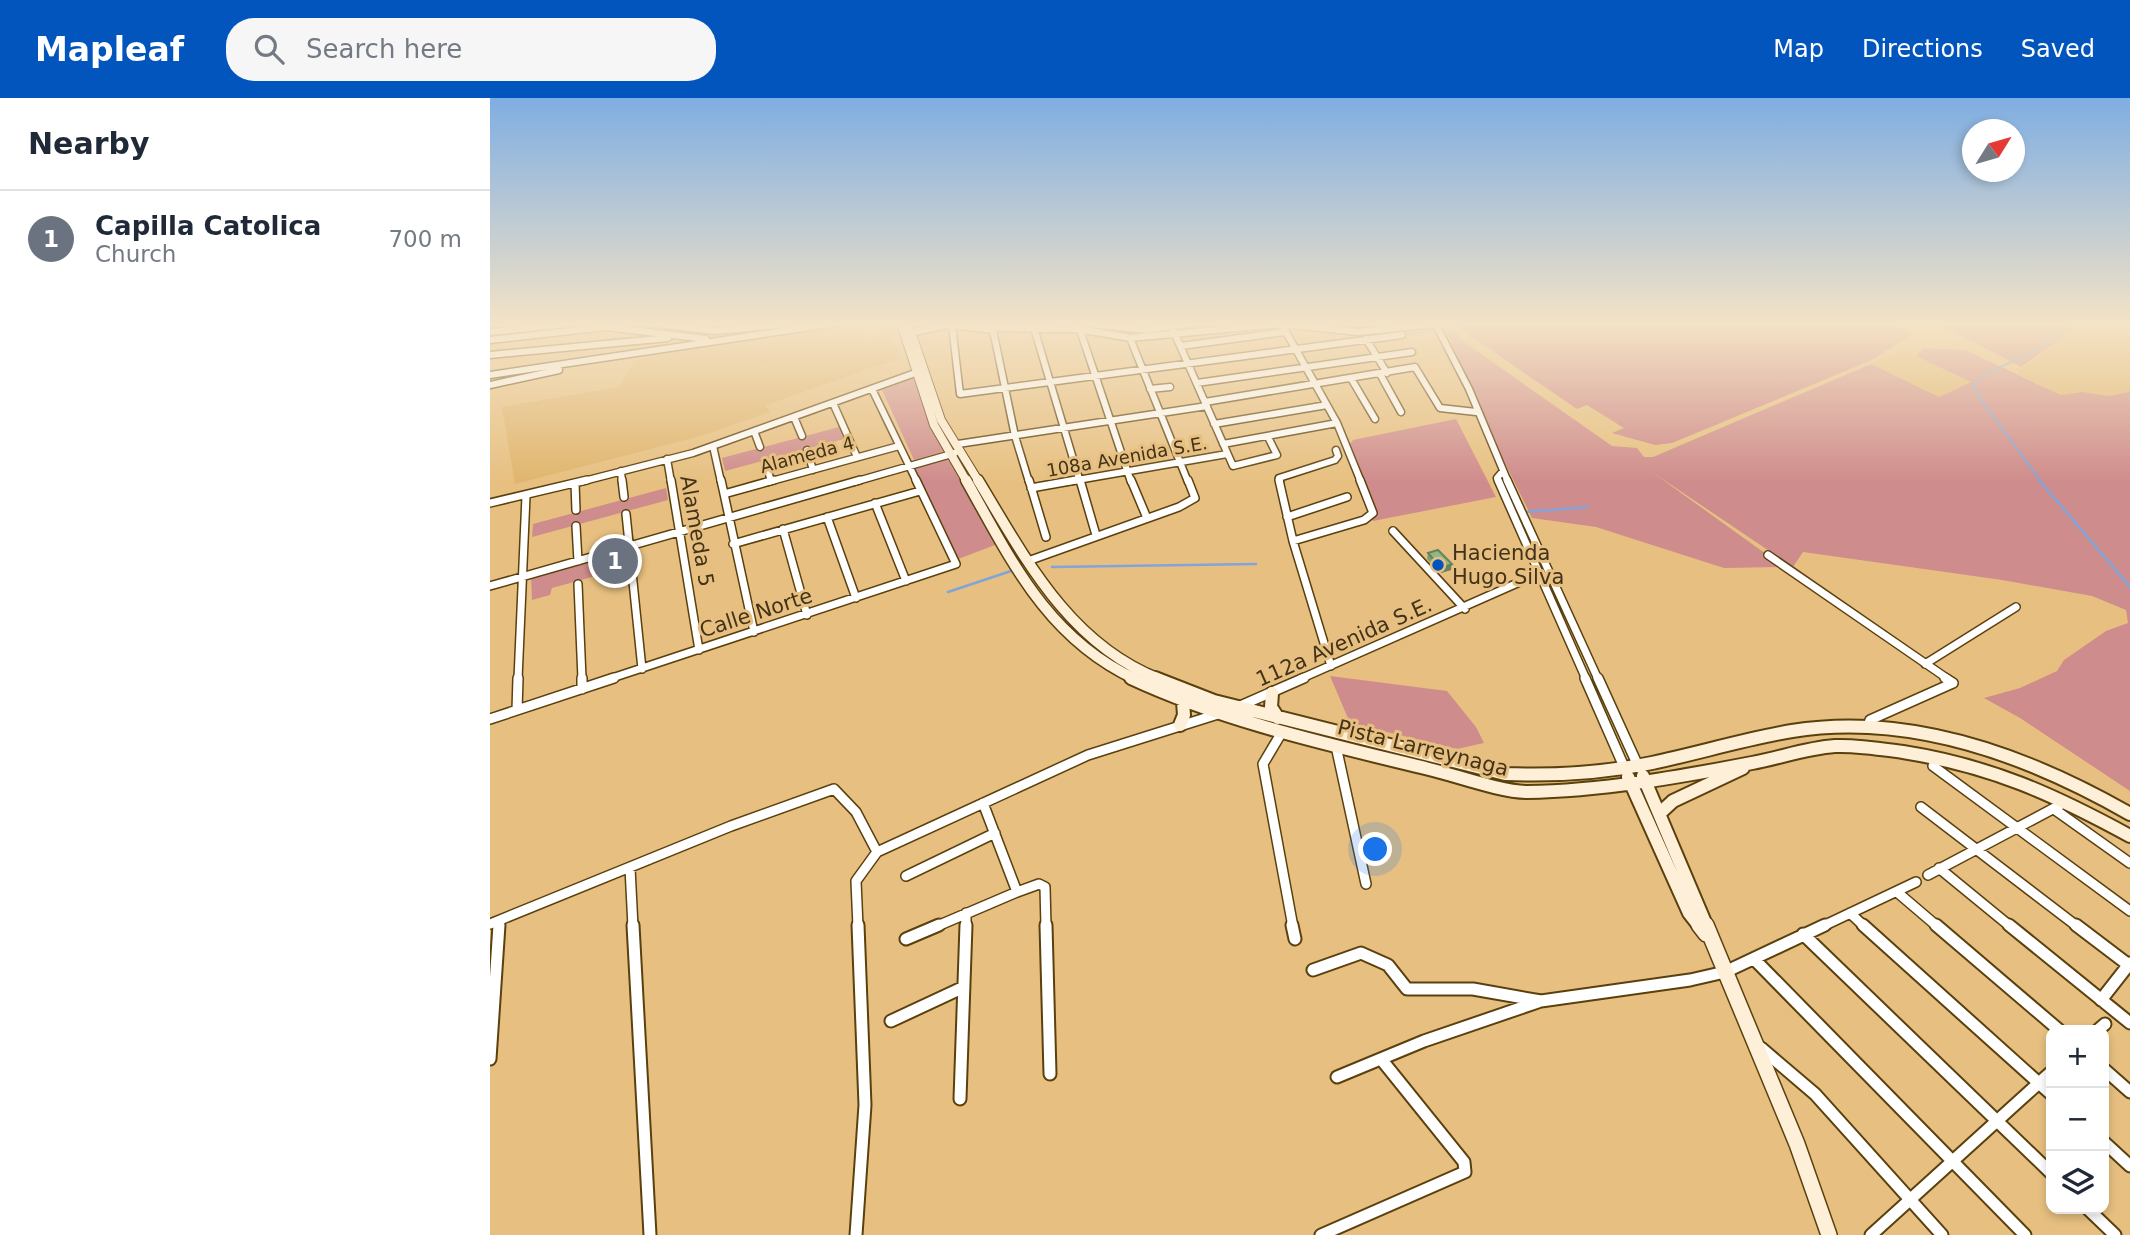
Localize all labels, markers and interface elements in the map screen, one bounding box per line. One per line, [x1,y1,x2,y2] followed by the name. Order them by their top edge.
[226,18,716,81] search box
[35,30,184,69] text: Mapleaf
[250,30,288,68] icon: search
[306,34,462,64] text: Search here
[1773,35,1824,63] text: Map
[1862,35,1983,63] text: Directions
[2021,35,2095,63] text: Saved
[1962,119,2025,182] north arrow
[28,126,150,161] text: Nearby
[95,211,321,241] text: Capilla Catolica
[43,226,59,252] text: 1
[388,226,462,252] text: 700 m
[95,241,176,267] text: Church
[758,432,856,477] street label: Alameda 4
[1045,432,1209,481] street label: 108a Avenida S.E.
[675,473,719,589] street label: Alameda 5
[592,535,638,587] pin: 1
[1452,541,1564,589] place label: Hacienda Hugo Silva
[1430,557,1446,573] marker: Hacienda Hugo Silva
[697,583,815,643] street label: Calle Norte
[1252,592,1436,692] street label: 112a Avenida S.E.
[1335,715,1511,781] street label: Pista Larreynaga
[1358,832,1392,866] your location
[2046,1025,2109,1214] map controls
[2046,1025,2109,1088] button: +
[2046,1088,2109,1151] button: −
[2046,1151,2109,1214] button: layers

